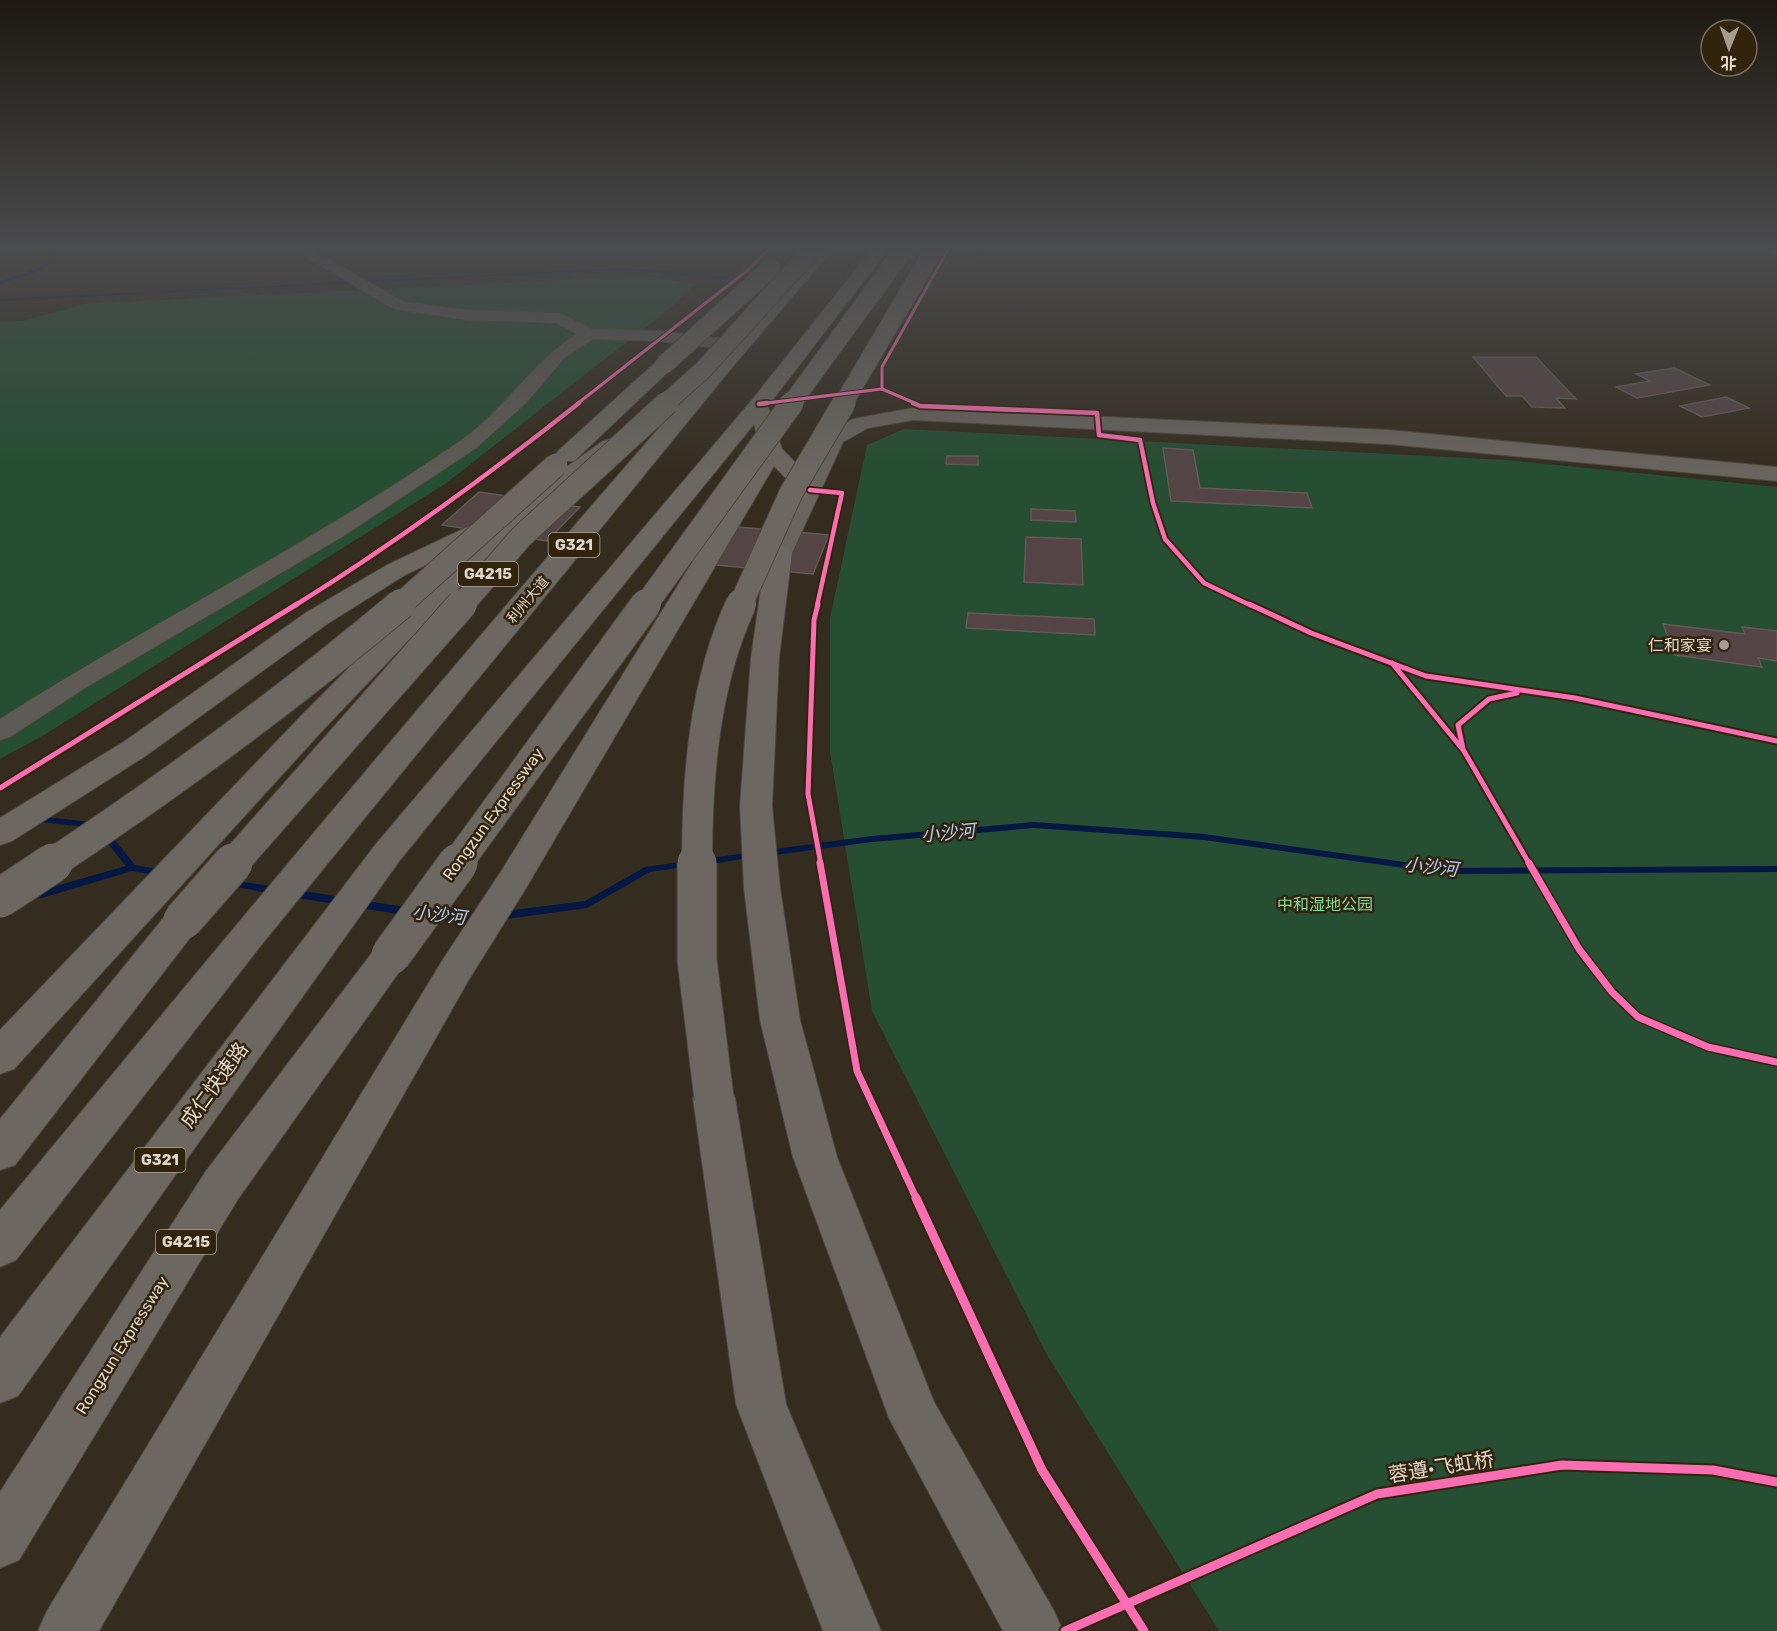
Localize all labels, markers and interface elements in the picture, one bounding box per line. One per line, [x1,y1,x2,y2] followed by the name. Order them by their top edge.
[1699,18,1759,78] north arrow
[1721,53,1737,72] text: 北
[548,533,600,557] road number: G321
[458,562,518,586] road number: G4215
[503,573,553,627] street label: 利州大道
[1648,636,1712,655] place label: 仁和家宴
[1717,638,1731,652] marker: 仁和家宴
[439,744,548,884] street label: Rongzun Expressway
[920,819,979,846] water label: 小沙河
[1403,853,1462,881] water label: 小沙河
[1277,895,1373,914] park label: 中和湿地公园
[411,901,470,930] water label: 小沙河
[175,1037,253,1133] street label: 成仁快速路
[134,1148,186,1172] road number: G321
[156,1230,216,1254] road number: G4215
[72,1272,172,1418] street label: Rongzun Expressway
[1386,1447,1496,1487] street label: 蓉遵·飞虹桥

